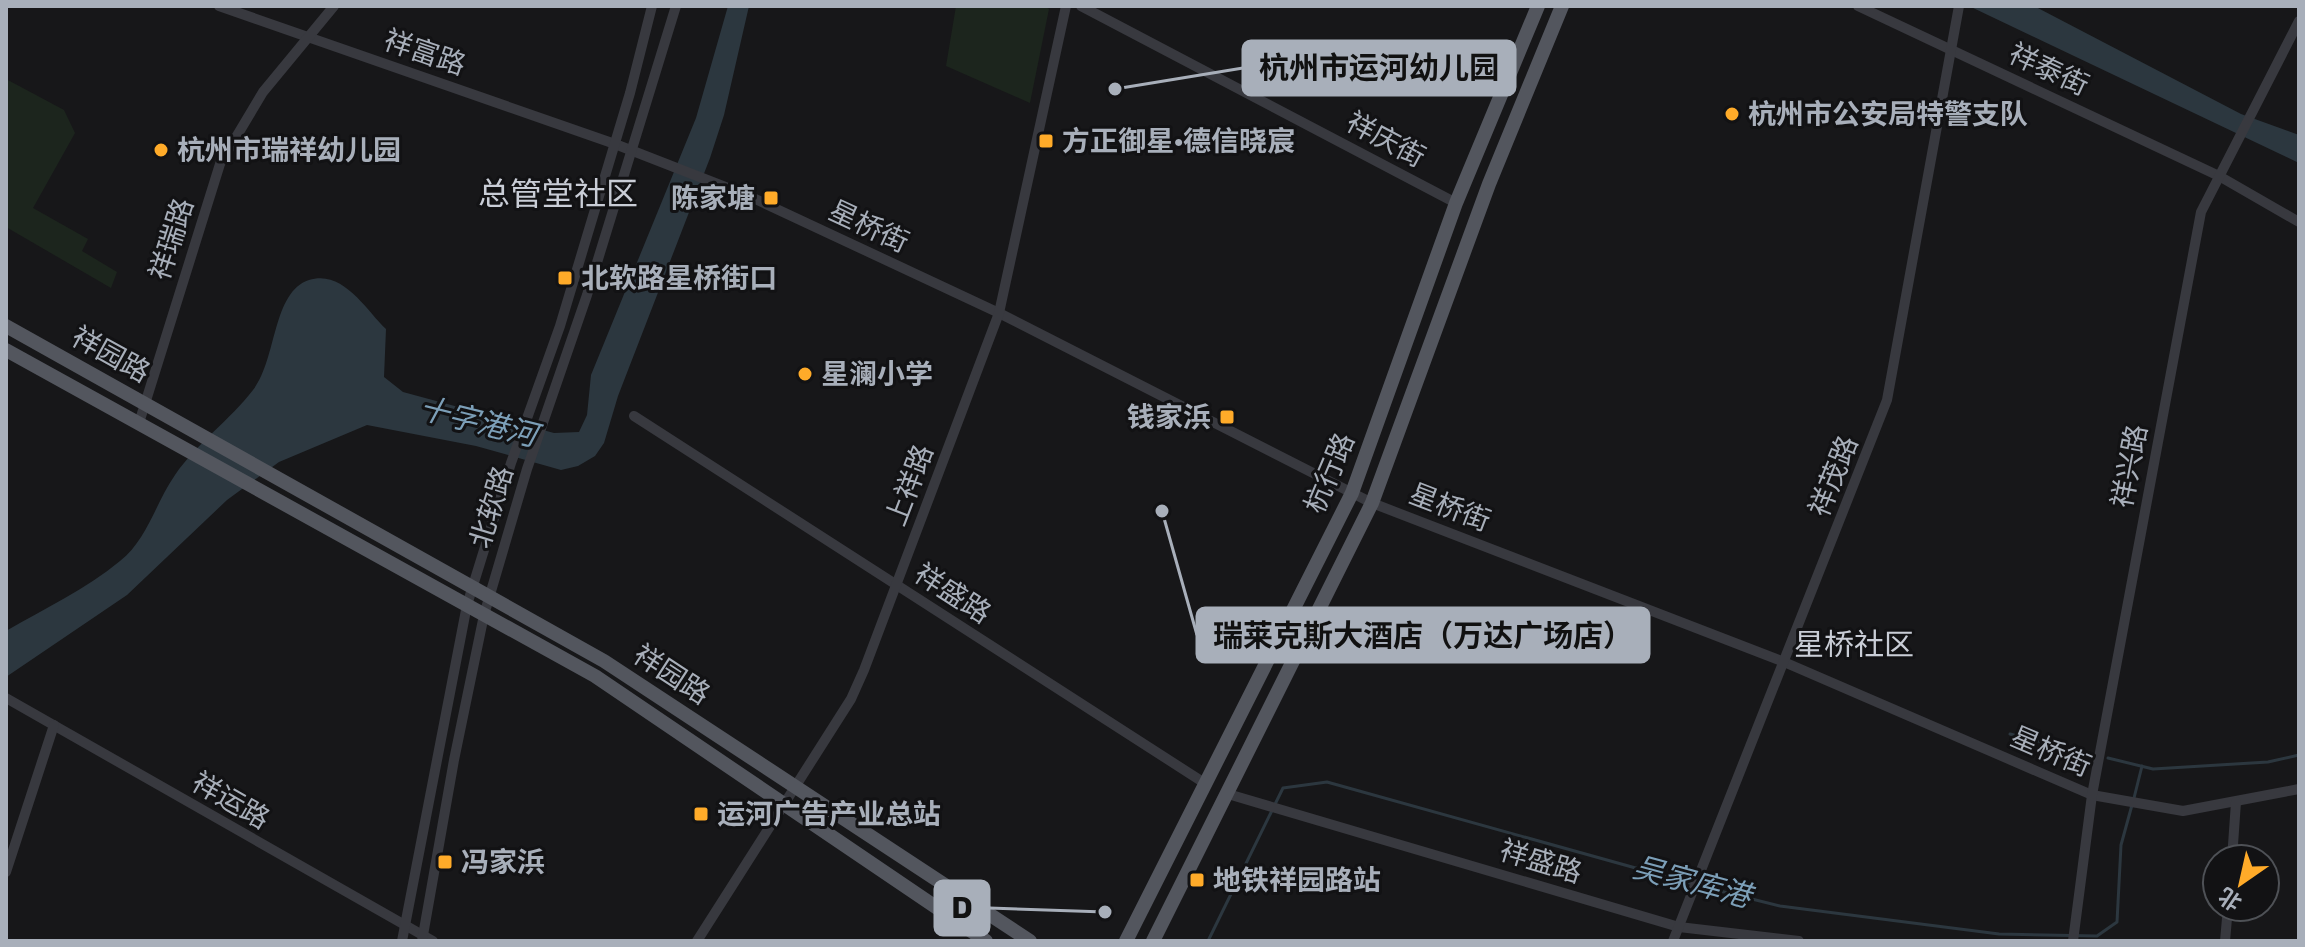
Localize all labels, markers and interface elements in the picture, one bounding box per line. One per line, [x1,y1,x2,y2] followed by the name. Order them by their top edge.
[380,23,470,82] street label: 祥富路
[2004,37,2094,102] street label: 祥泰街
[1243,41,1515,95] callout: 杭州市运河幼儿园
[1259,50,1499,86] text: 杭州市运河幼儿园
[1748,98,2028,131] place label: 杭州市公安局特警支队
[1341,105,1431,174] street label: 祥庆街
[1723,105,1741,123] marker: 杭州市公安局特警支队
[1062,125,1295,158] place label: 方正御星·德信晓宸
[1037,132,1055,150] marker: 方正御星·德信晓宸
[177,134,401,167] place label: 杭州市瑞祥幼儿园
[152,141,170,159] marker: 杭州市瑞祥幼儿园
[478,175,638,213] district label: 总管堂社区
[671,182,755,215] place label: 陈家塘
[762,189,780,207] marker: 陈家塘
[143,194,200,284] street label: 祥瑞路
[824,194,914,259] street label: 星桥街
[581,262,777,295] place label: 北软路星桥街口
[556,269,574,287] marker: 北软路星桥街口
[66,320,155,389] street label: 祥园路
[821,358,933,391] place label: 星澜小学
[796,365,814,383] marker: 星澜小学
[415,390,545,455] water label: 十字港河
[1127,401,1211,434] place label: 钱家浜
[1218,408,1236,426] marker: 钱家浜
[2105,422,2154,510] street label: 祥兴路
[1298,428,1361,518] street label: 杭行路
[1802,431,1864,521] street label: 祥茂路
[879,440,940,530] street label: 上祥路
[463,462,520,552] street label: 北软路
[1405,477,1495,538] street label: 星桥街
[909,557,997,630] street label: 祥盛路
[1197,608,1649,662] callout: 瑞莱克斯大酒店（万达广场店）
[1213,618,1633,654] text: 瑞莱克斯大酒店（万达广场店）
[1794,627,1914,663] district label: 星桥社区
[628,638,716,711] street label: 祥园路
[2006,720,2096,783] street label: 星桥街
[186,765,275,836] street label: 祥运路
[717,798,941,831] place label: 运河广告产业总站
[692,805,710,823] marker: 运河广告产业总站
[1496,833,1586,890] street label: 祥盛路
[2201,843,2281,923] north arrow
[461,846,545,879] place label: 冯家浜
[1629,849,1758,916] water label: 吴家库港
[436,853,454,871] marker: 冯家浜
[1213,864,1381,897] place label: 地铁祥园路站
[1188,871,1206,889] marker: 地铁祥园路站
[935,881,989,935] callout: D
[2213,882,2247,917] text: 北
[951,890,973,926] text: D

